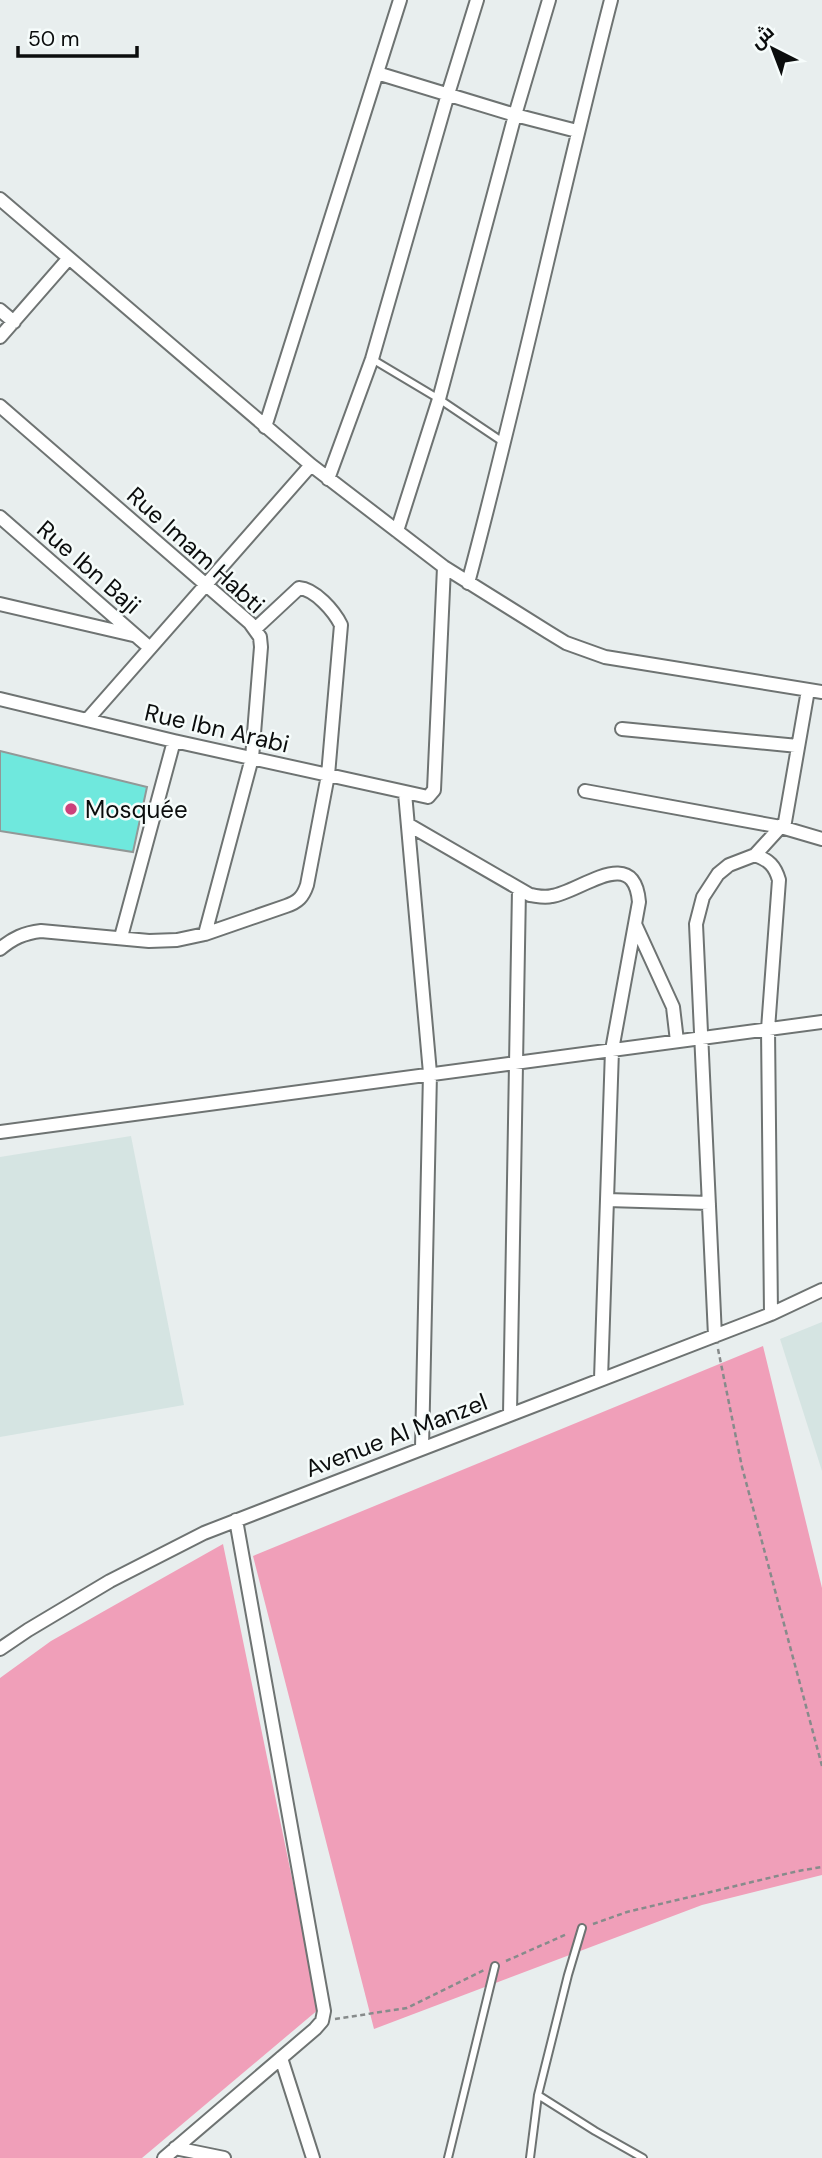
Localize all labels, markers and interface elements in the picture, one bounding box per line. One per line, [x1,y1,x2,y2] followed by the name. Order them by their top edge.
[18,14,136,58] scale bar
[738,14,808,84] north arrow
[745,19,779,54] text: ش
[28,25,79,53] text: 50 m
[121,480,271,620] street label: Rue Imam Habti
[31,513,147,621] street label: Rue Ibn Baji
[142,696,292,760] street label: Rue Ibn Arabi
[85,794,188,825] place label: Mosquée
[63,801,79,817] marker: Mosquée
[301,1386,491,1484] street label: Avenue Al Manzel

